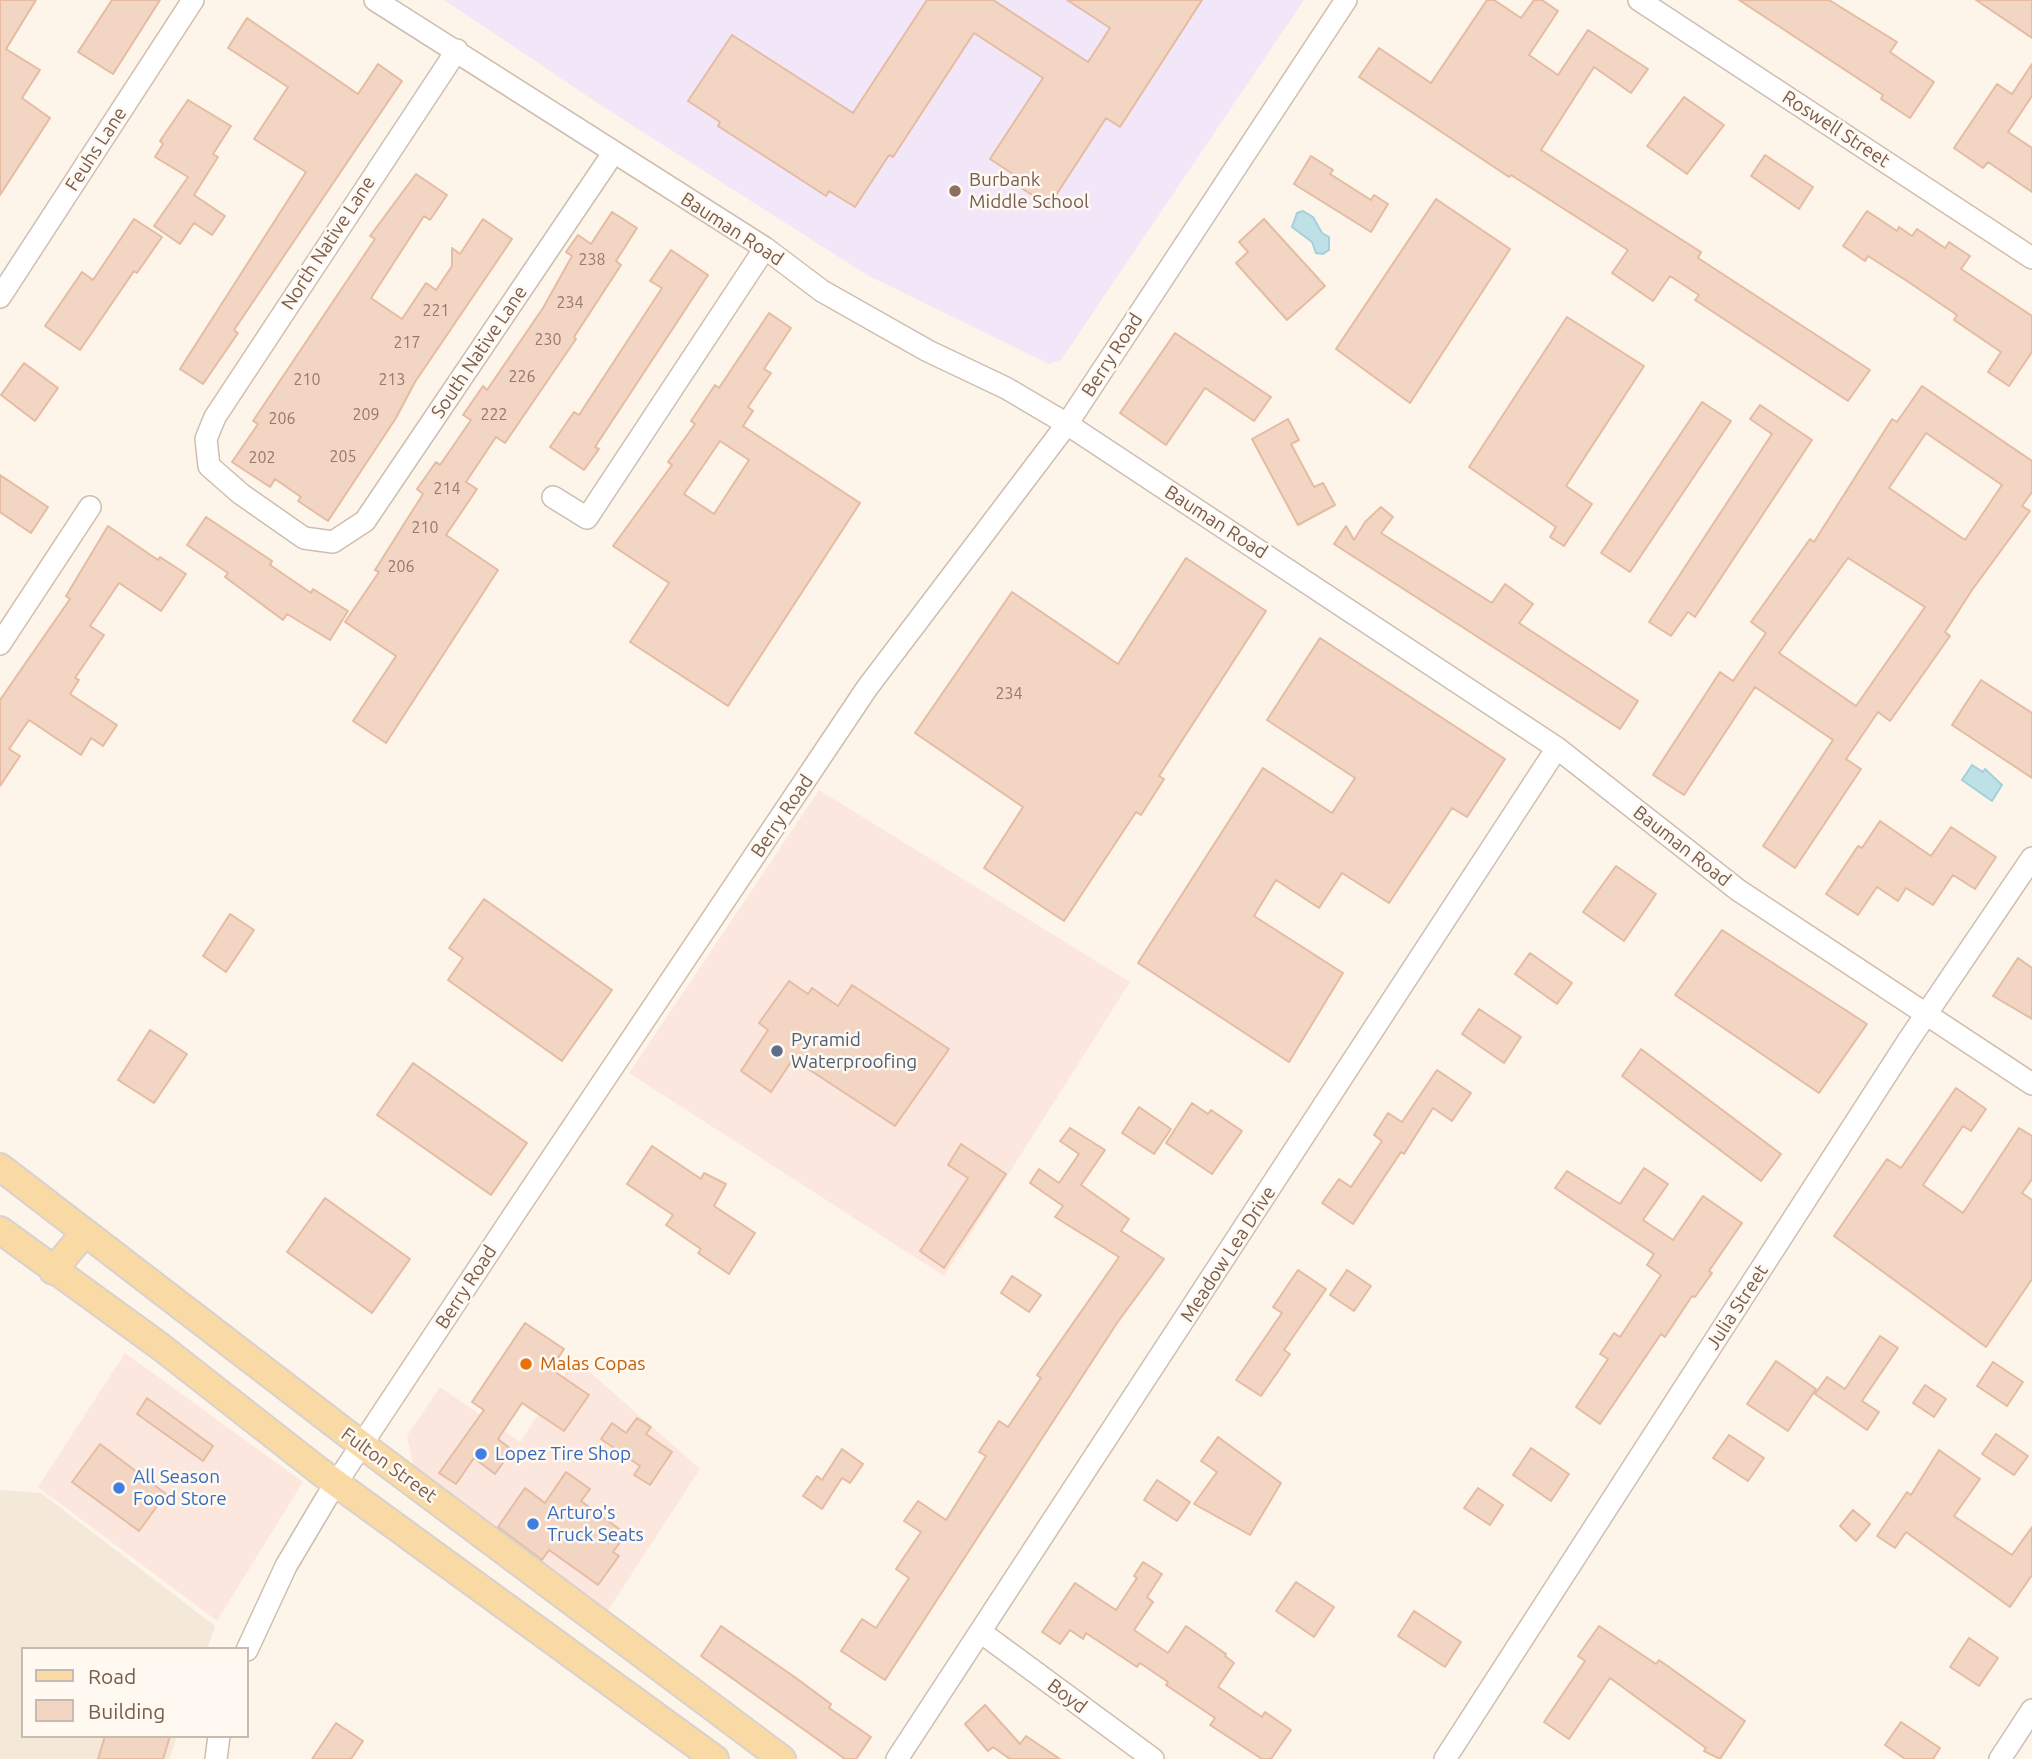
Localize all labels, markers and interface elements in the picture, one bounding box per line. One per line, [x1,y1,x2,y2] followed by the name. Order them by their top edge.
[1778,86,1894,172] street label: Roswell Street
[60,103,132,195] street label: Feuhs Lane
[969,169,1089,213] place label: Burbank Middle School
[276,172,380,314] street label: North Native Lane
[947,183,963,199] marker: Burbank Middle School
[676,187,788,271] street label: Bauman Road
[578,250,606,270] house number: 238
[426,281,532,423] street label: South Native Lane
[556,293,584,313] house number: 234
[422,301,450,321] house number: 221
[1077,309,1147,401] street label: Berry Road
[534,330,562,350] house number: 230
[393,333,421,353] house number: 217
[508,367,536,387] house number: 226
[293,370,321,390] house number: 210
[378,370,406,390] house number: 213
[352,405,380,425] house number: 209
[480,405,508,425] house number: 222
[268,409,296,429] house number: 206
[329,447,357,467] house number: 205
[248,448,276,468] house number: 202
[433,479,461,499] house number: 214
[1160,480,1272,564] street label: Bauman Road
[411,518,439,538] house number: 210
[387,557,415,577] house number: 206
[995,684,1023,704] house number: 234
[746,770,818,862] street label: Berry Road
[1629,801,1735,891] street label: Bauman Road
[791,1029,917,1073] place label: Pyramid Waterproofing
[769,1043,785,1059] marker: Pyramid Waterproofing
[1176,1182,1280,1326] street label: Meadow Lea Drive
[431,1241,501,1333] street label: Berry Road
[1701,1260,1773,1354] street label: Julia Street
[540,1353,646,1375] place label: Malas Copas
[518,1356,534,1372] marker: Malas Copas
[337,1423,441,1507] street label: Fulton Street
[495,1443,631,1465] place label: Lopez Tire Shop
[473,1446,489,1462] marker: Lopez Tire Shop
[133,1466,227,1510] place label: All Season Food Store
[111,1480,127,1496] marker: All Season Food Store
[547,1502,644,1546] place label: Arturo's Truck Seats
[525,1516,541,1532] marker: Arturo's Truck Seats
[21,1647,248,1738] legend
[88,1664,136,1688] text: Road
[1043,1674,1091,1718] street label: Boyd
[88,1699,165,1723] text: Building

